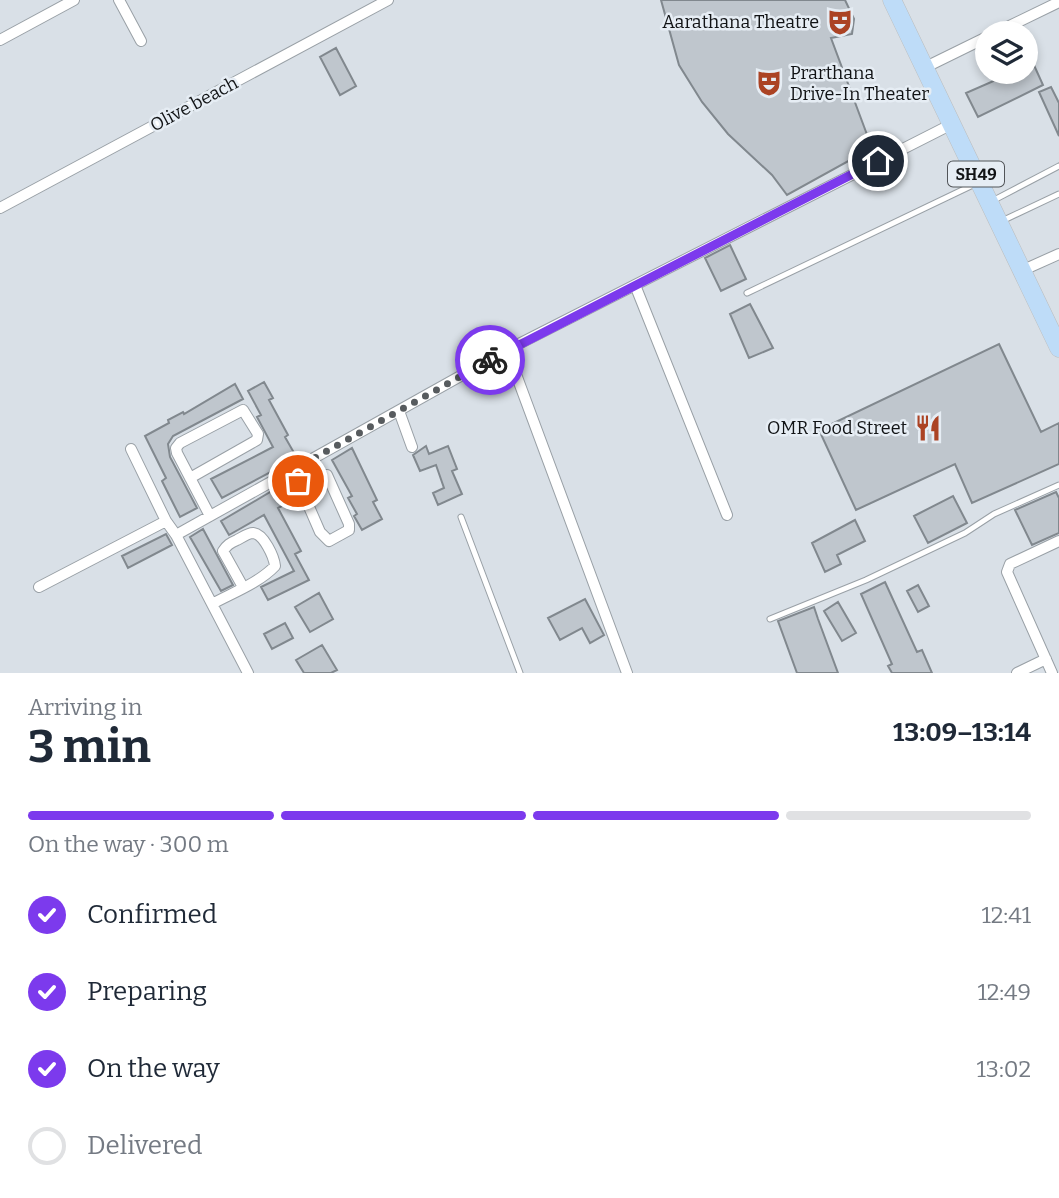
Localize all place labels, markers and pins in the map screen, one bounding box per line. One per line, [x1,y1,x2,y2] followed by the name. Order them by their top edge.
[825,7,855,37] theatre icon: Aarathana Theatre
[662,11,819,33] place label: Aarathana Theatre
[790,62,929,105] place label: Prarthana Drive-In Theater
[754,68,784,98] theatre icon: Prarthana Drive-In Theater
[848,131,908,191] pin
[913,413,943,443] restaurant icon: OMR Food Street
[767,417,907,439] place label: OMR Food Street
[268,451,328,511] pin

